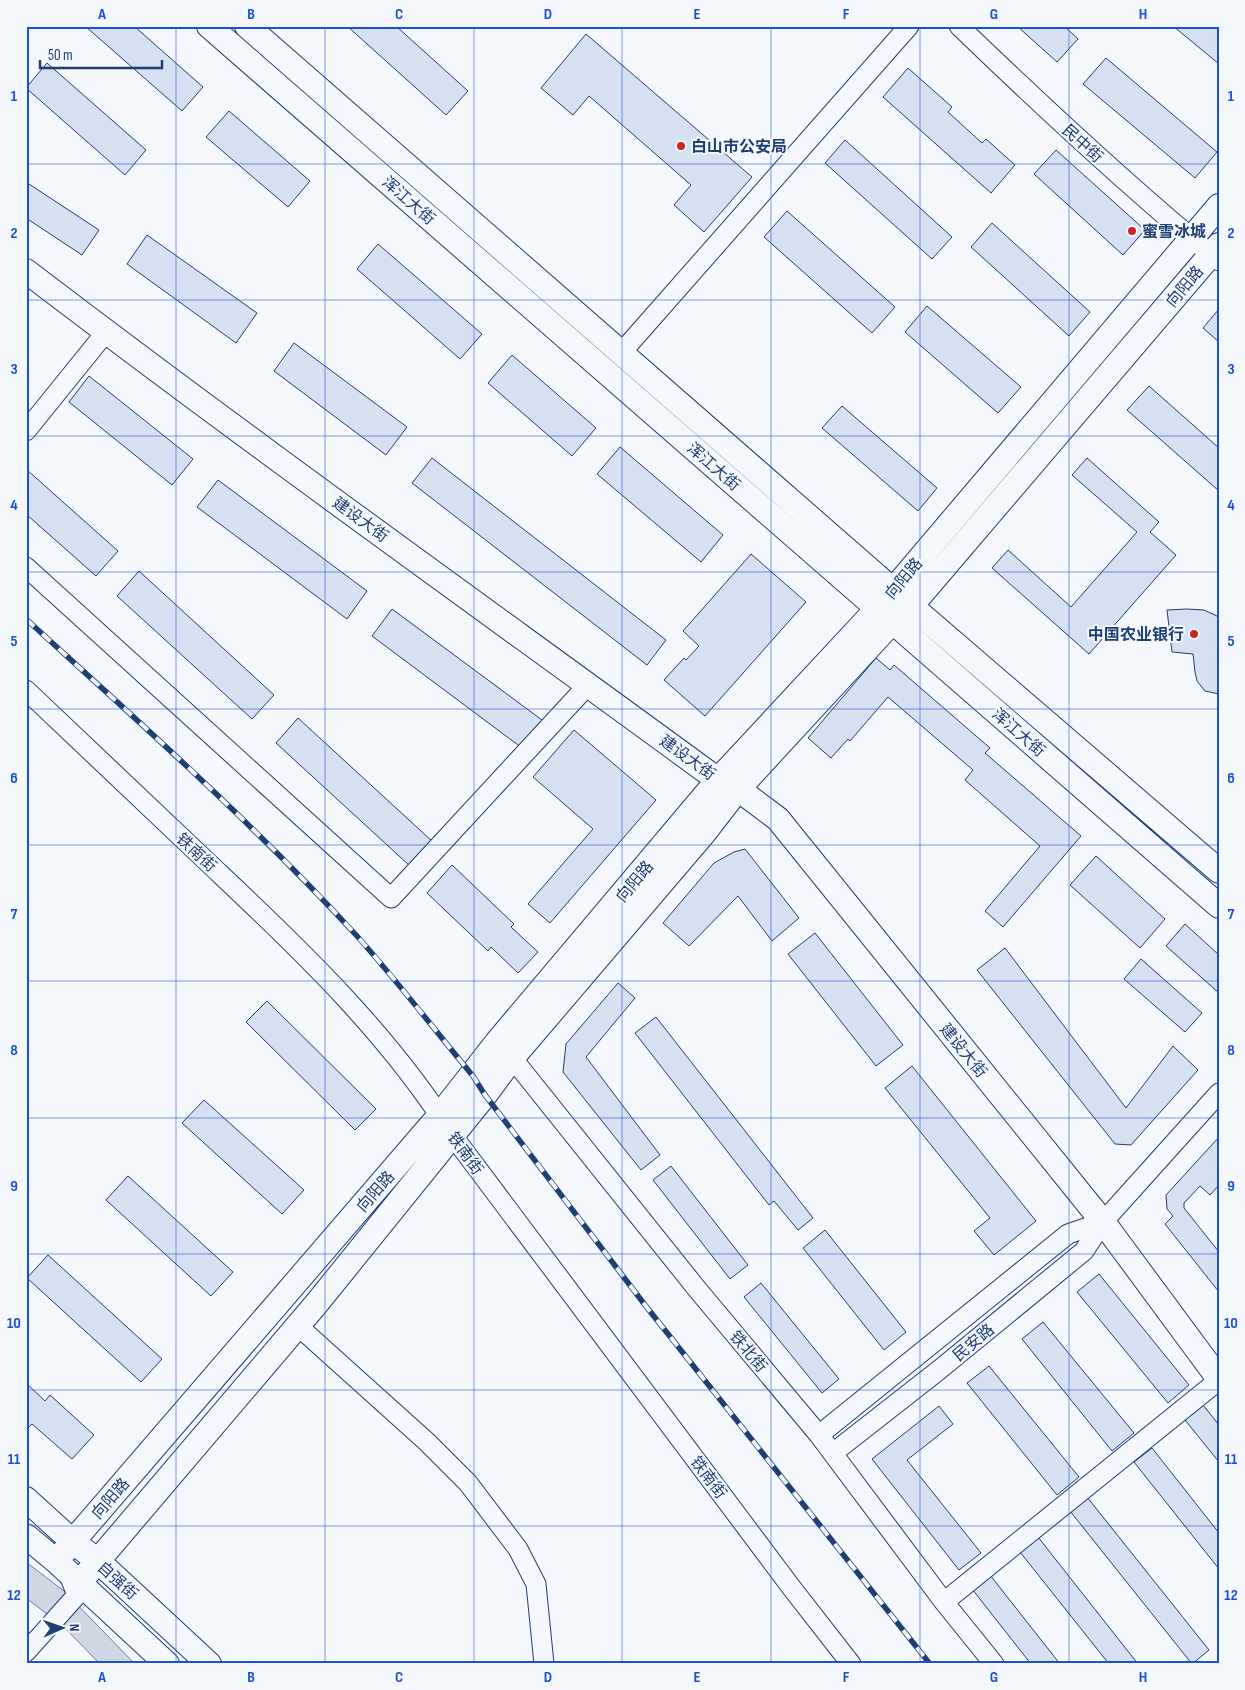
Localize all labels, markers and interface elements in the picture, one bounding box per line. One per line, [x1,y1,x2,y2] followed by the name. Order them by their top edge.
[97,5,106,24] text: A
[247,5,255,24] text: B
[395,5,403,24] text: C
[544,5,552,24] text: D
[694,5,701,24] text: E
[843,5,850,24] text: F
[990,5,998,24] text: G
[1139,5,1147,24] text: H
[40,38,162,70] scale bar
[48,46,73,65] text: 50 m
[11,87,18,106] text: 1
[1228,87,1235,106] text: 1
[1058,121,1106,167] street label: 民中街
[691,138,787,157] place label: 白山市公安局
[675,140,687,152] marker: 白山市公安局
[378,173,438,229] street label: 浑江大街
[1142,222,1206,242] place label: 蜜雪冰城
[10,224,18,243] text: 2
[1227,224,1235,243] text: 2
[1126,225,1138,237] marker: 蜜雪冰城
[1162,262,1208,311] street label: 向阳路
[10,360,18,379] text: 3
[1227,360,1235,379] text: 3
[683,439,743,495] street label: 浑江大街
[329,494,392,547] street label: 建设大街
[10,496,18,515] text: 4
[1227,496,1235,515] text: 4
[881,554,927,603] street label: 向阳路
[1088,626,1184,645] place label: 中国农业银行
[1188,628,1200,640] marker: 中国农业银行
[10,632,18,651] text: 5
[1227,632,1235,651] text: 5
[988,705,1048,761] street label: 浑江大街
[656,732,719,785] street label: 建设大街
[10,769,18,788] text: 6
[1227,769,1235,788] text: 6
[172,830,220,876] street label: 铁南街
[612,857,658,906] street label: 向阳路
[11,905,18,924] text: 7
[1228,905,1235,924] text: 7
[935,1020,990,1082] street label: 建设大街
[10,1041,18,1060] text: 8
[1227,1041,1235,1060] text: 8
[443,1129,487,1179] street label: 铁南街
[353,1168,399,1216] street label: 向阳路
[10,1177,18,1196] text: 9
[1227,1177,1235,1196] text: 9
[7,1314,21,1333] text: 10
[1224,1314,1238,1333] text: 10
[949,1320,998,1366] street label: 民安路
[725,1327,771,1376] street label: 铁北街
[8,1450,21,1469] text: 11
[1225,1450,1238,1469] text: 11
[686,1453,730,1503] street label: 铁南街
[88,1475,134,1523] street label: 向阳路
[93,1558,141,1604] street label: 自强街
[7,1586,21,1605] text: 12
[1224,1586,1238,1605] text: 12
[38,1602,88,1652] north arrow
[66,1624,83,1632] text: N
[97,1668,106,1687] text: A
[247,1668,255,1687] text: B
[395,1668,403,1687] text: C
[544,1668,552,1687] text: D
[694,1668,701,1687] text: E
[843,1668,850,1687] text: F
[990,1668,998,1687] text: G
[1139,1668,1147,1687] text: H

